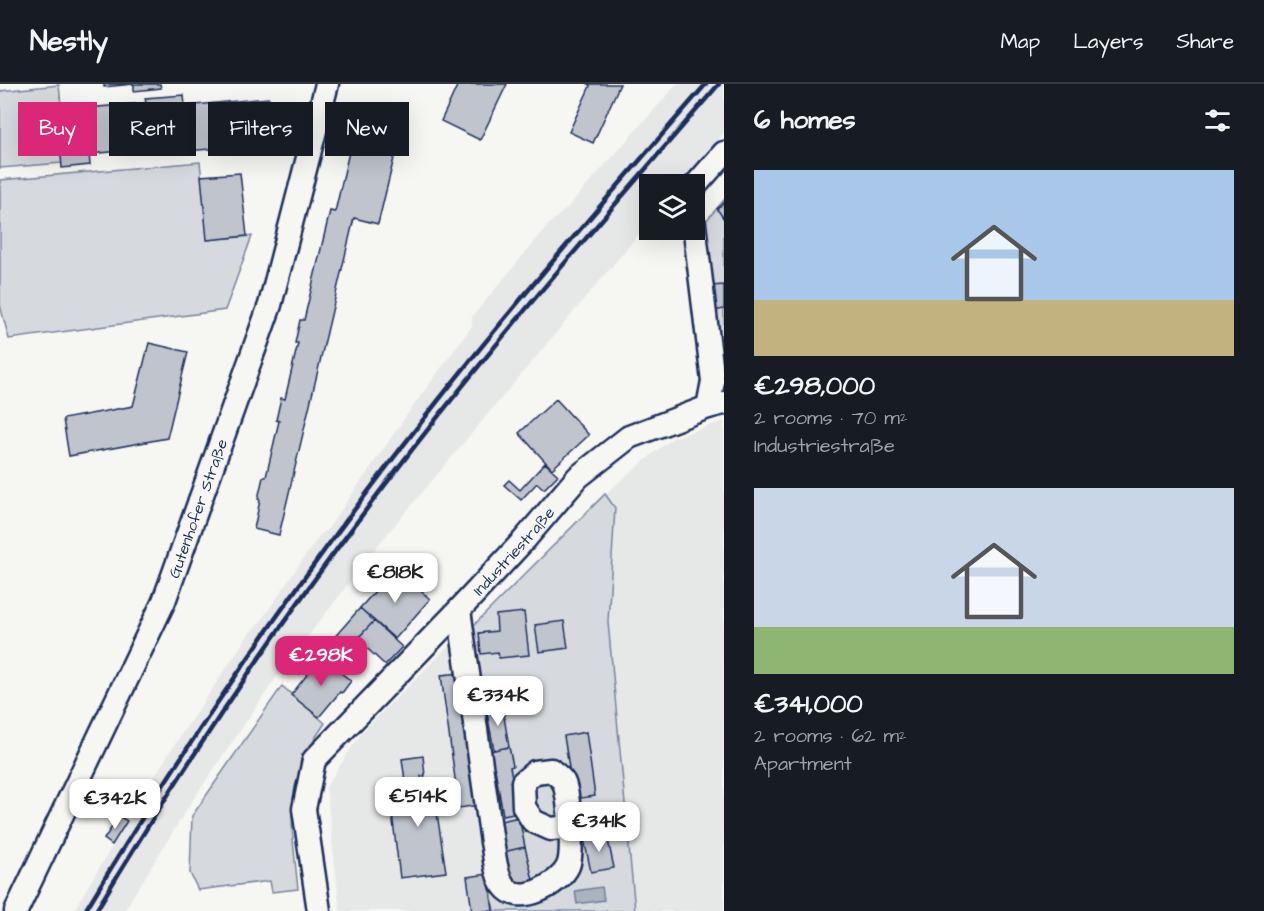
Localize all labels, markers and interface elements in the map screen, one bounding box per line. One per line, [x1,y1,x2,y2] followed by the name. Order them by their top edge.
[30,22,108,61] text: Nestly
[1000,27,1040,56] text: Map
[1073,27,1143,56] text: Layers
[1176,27,1234,56] text: Share
[18,102,97,156] chip: Buy
[109,102,196,156] chip: Rent
[208,102,313,156] chip: Filters
[325,102,409,156] chip: New
[754,102,856,138] text: 6 homes
[1201,104,1234,137] icon: filters
[639,174,705,240] map controls
[639,174,705,240] button: layers
[940,209,1048,317] icon: home
[754,368,875,404] text: €298,000
[754,404,907,432] text: 2 rooms · 70 m²
[754,432,895,460] text: Industriestraße
[163,436,233,581] street label: Gutenhofer Straße
[468,502,560,601] street label: Industriestraße
[940,527,1048,635] icon: home
[353,553,437,604] pin: €818K
[367,558,423,586] text: €818K
[279,636,363,687] pin: €298K
[289,641,353,669] text: €298K
[456,676,540,727] pin: €334K
[467,681,529,709] text: €334K
[754,686,863,722] text: €341,000
[754,722,906,750] text: 2 rooms · 62 m²
[754,750,852,778] text: Apartment
[376,777,460,828] pin: €514K
[73,779,157,830] pin: €342K
[389,782,447,810] text: €514K
[83,784,147,812] text: €342K
[557,802,641,853] pin: €341K
[572,807,626,835] text: €341K

